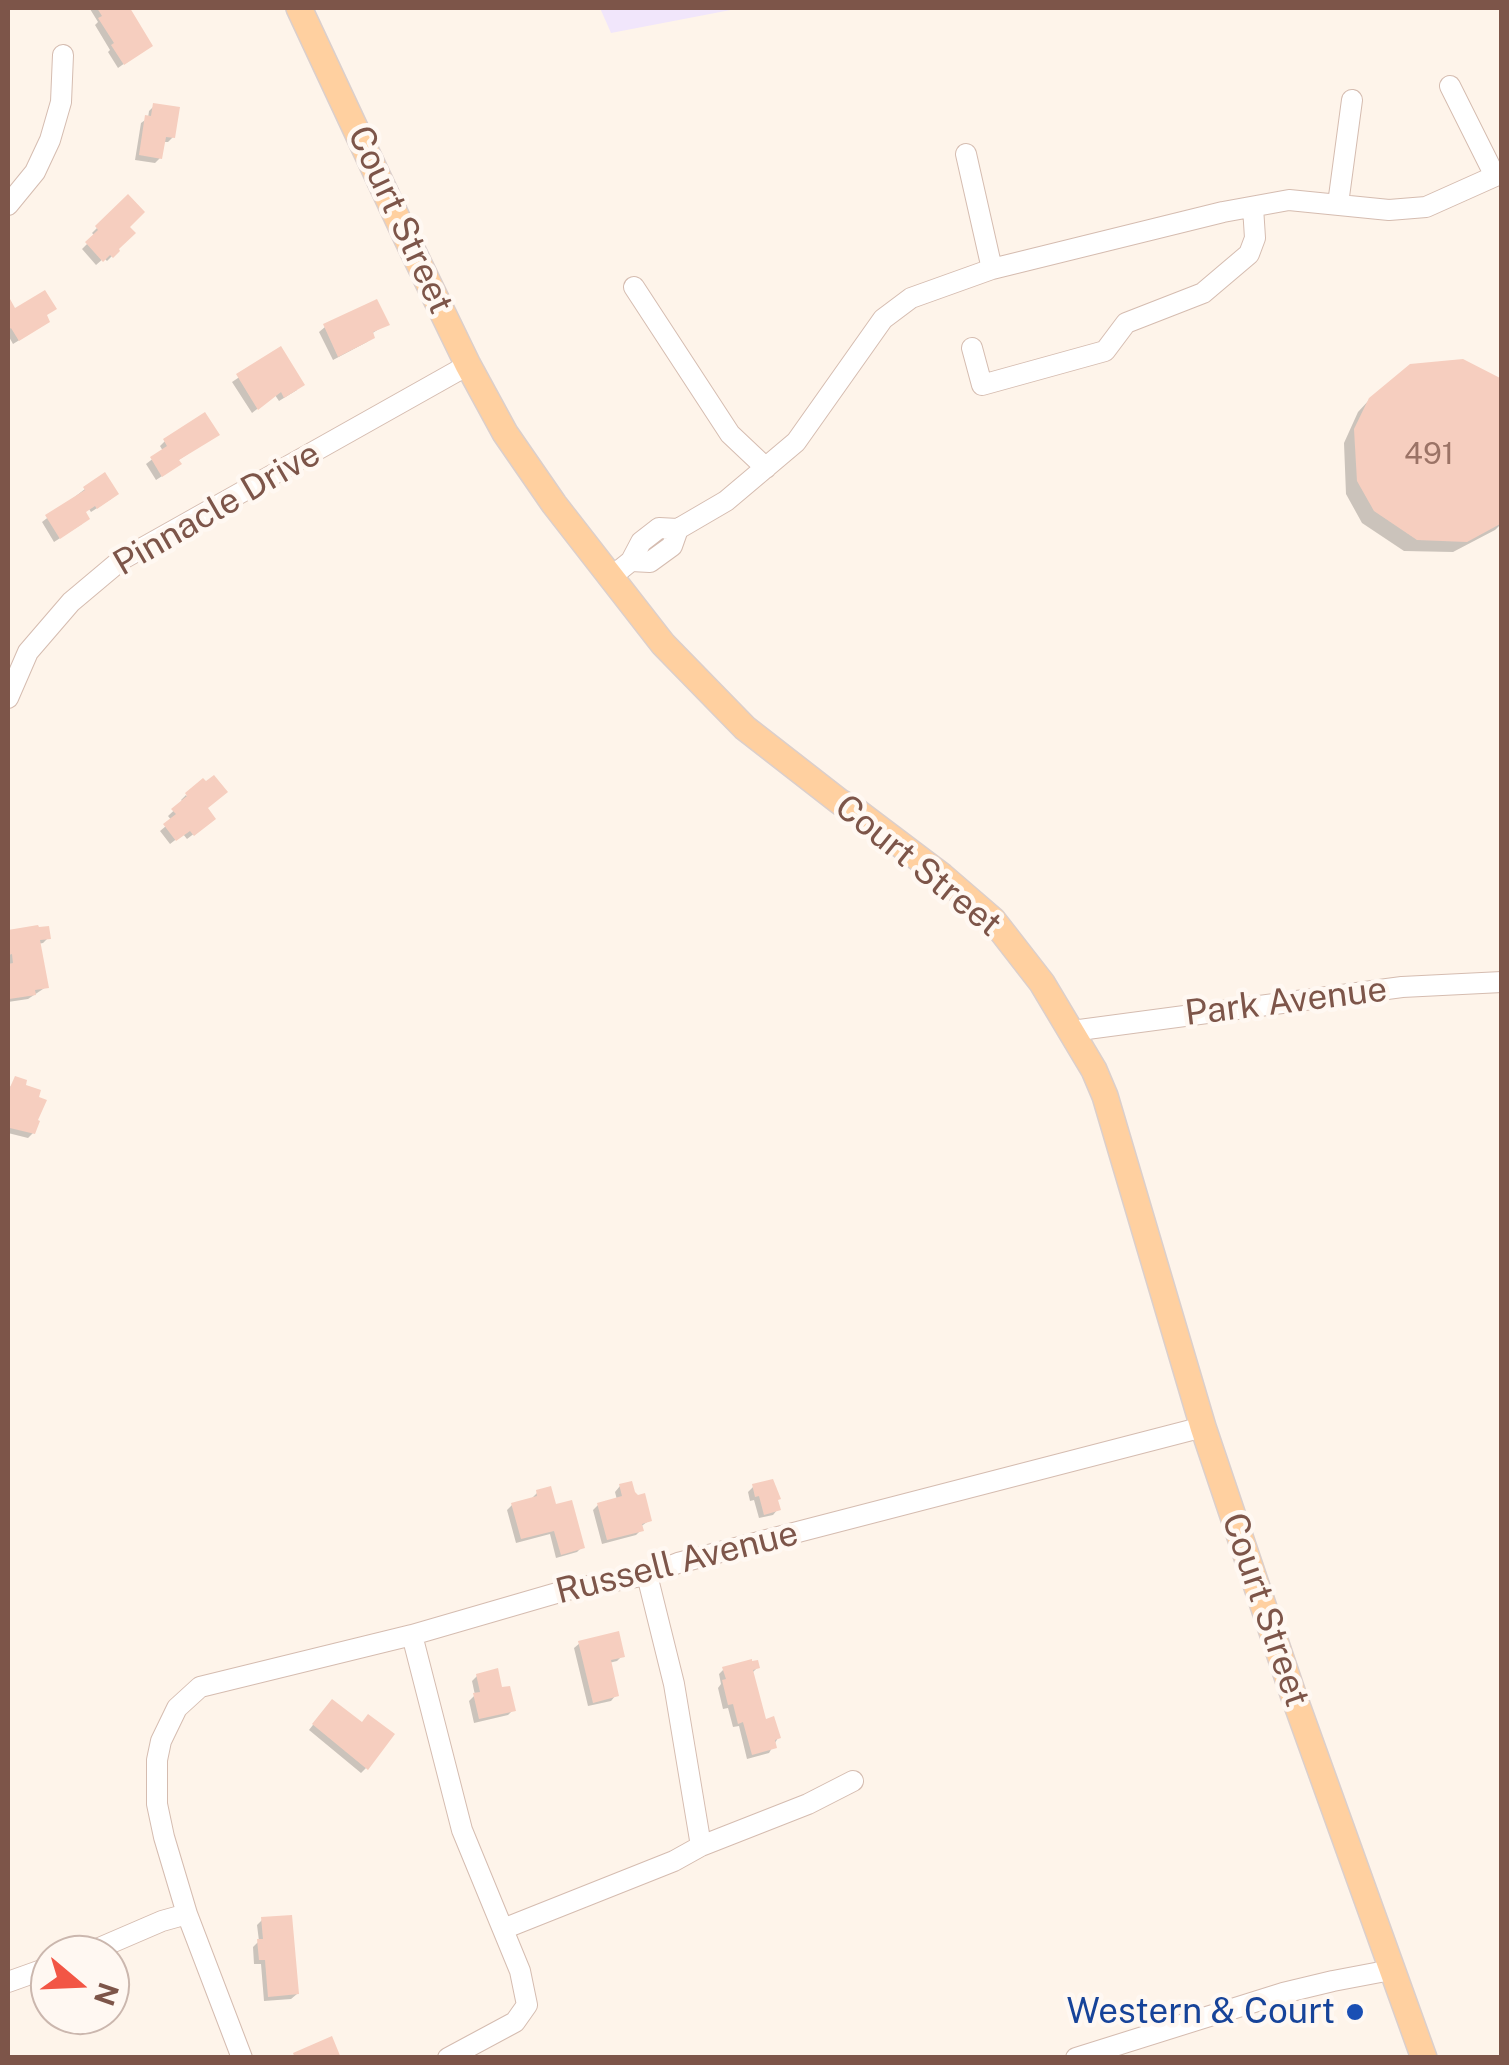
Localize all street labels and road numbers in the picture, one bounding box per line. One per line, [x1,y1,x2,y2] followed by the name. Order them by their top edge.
[338,120,462,320] street label: Court Street
[106,433,328,585] street label: Pinnacle Drive
[826,786,1010,946] street label: Court Street
[1183,969,1389,1035] street label: Park Avenue
[1212,1508,1318,1712] street label: Court Street
[551,1513,803,1613] street label: Russell Avenue

